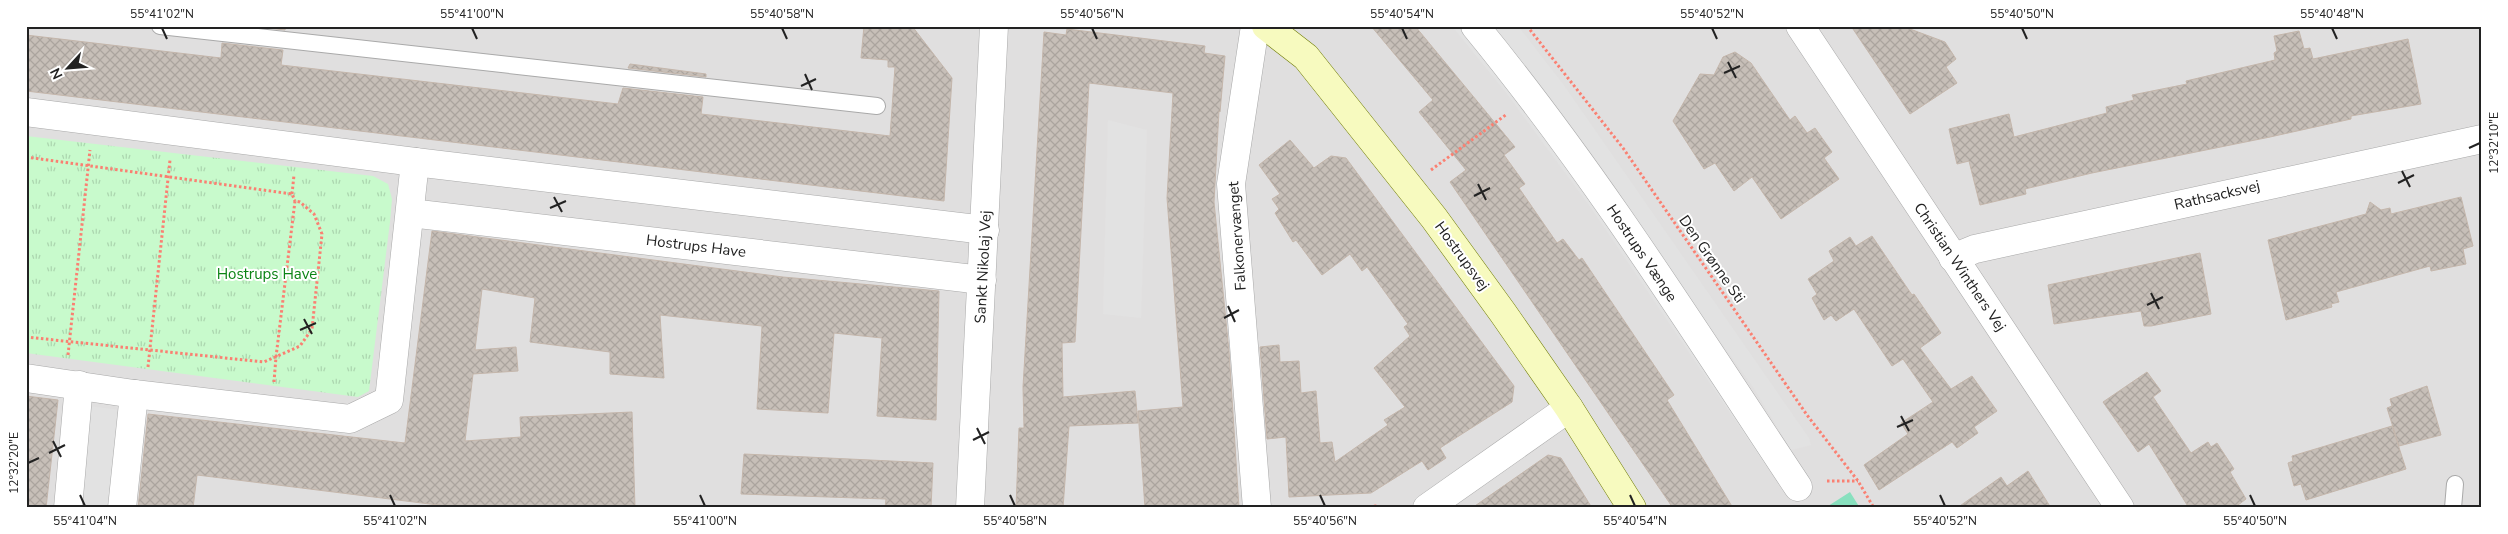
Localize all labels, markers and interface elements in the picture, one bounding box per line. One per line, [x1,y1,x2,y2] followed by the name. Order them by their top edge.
[130,6,194,22] text: 55°41'02"N
[440,6,504,22] text: 55°41'00"N
[750,6,814,22] text: 55°40'58"N
[1060,6,1124,22] text: 55°40'56"N
[1370,6,1434,22] text: 55°40'54"N
[1680,6,1744,22] text: 55°40'52"N
[1990,6,2054,22] text: 55°40'50"N
[2300,6,2364,22] text: 55°40'48"N
[42,42,92,92] north arrow
[46,65,68,82] text: N
[2486,112,2502,174] text: 12°32'10"E
[2172,175,2262,215] street label: Rathsacksvej
[1223,180,1251,291] street label: Falkonervænget
[1909,199,2011,335] street label: Christian Winthers Vej
[1602,200,1682,306] street label: Hostrups Vænge
[970,210,996,324] street label: Sankt Nikolaj Vej
[1674,211,1750,307] street label: Den Grønne Sti
[1430,217,1494,295] street label: Hostrupsvej
[645,230,747,262] street label: Hostrups Have
[217,264,317,284] park label: Hostrups Have
[6,432,22,494] text: 12°32'20"E
[53,513,117,529] text: 55°41'04"N
[363,513,427,529] text: 55°41'02"N
[673,513,737,529] text: 55°41'00"N
[983,513,1047,529] text: 55°40'58"N
[1293,513,1357,529] text: 55°40'56"N
[1603,513,1667,529] text: 55°40'54"N
[1913,513,1977,529] text: 55°40'52"N
[2223,513,2287,529] text: 55°40'50"N

